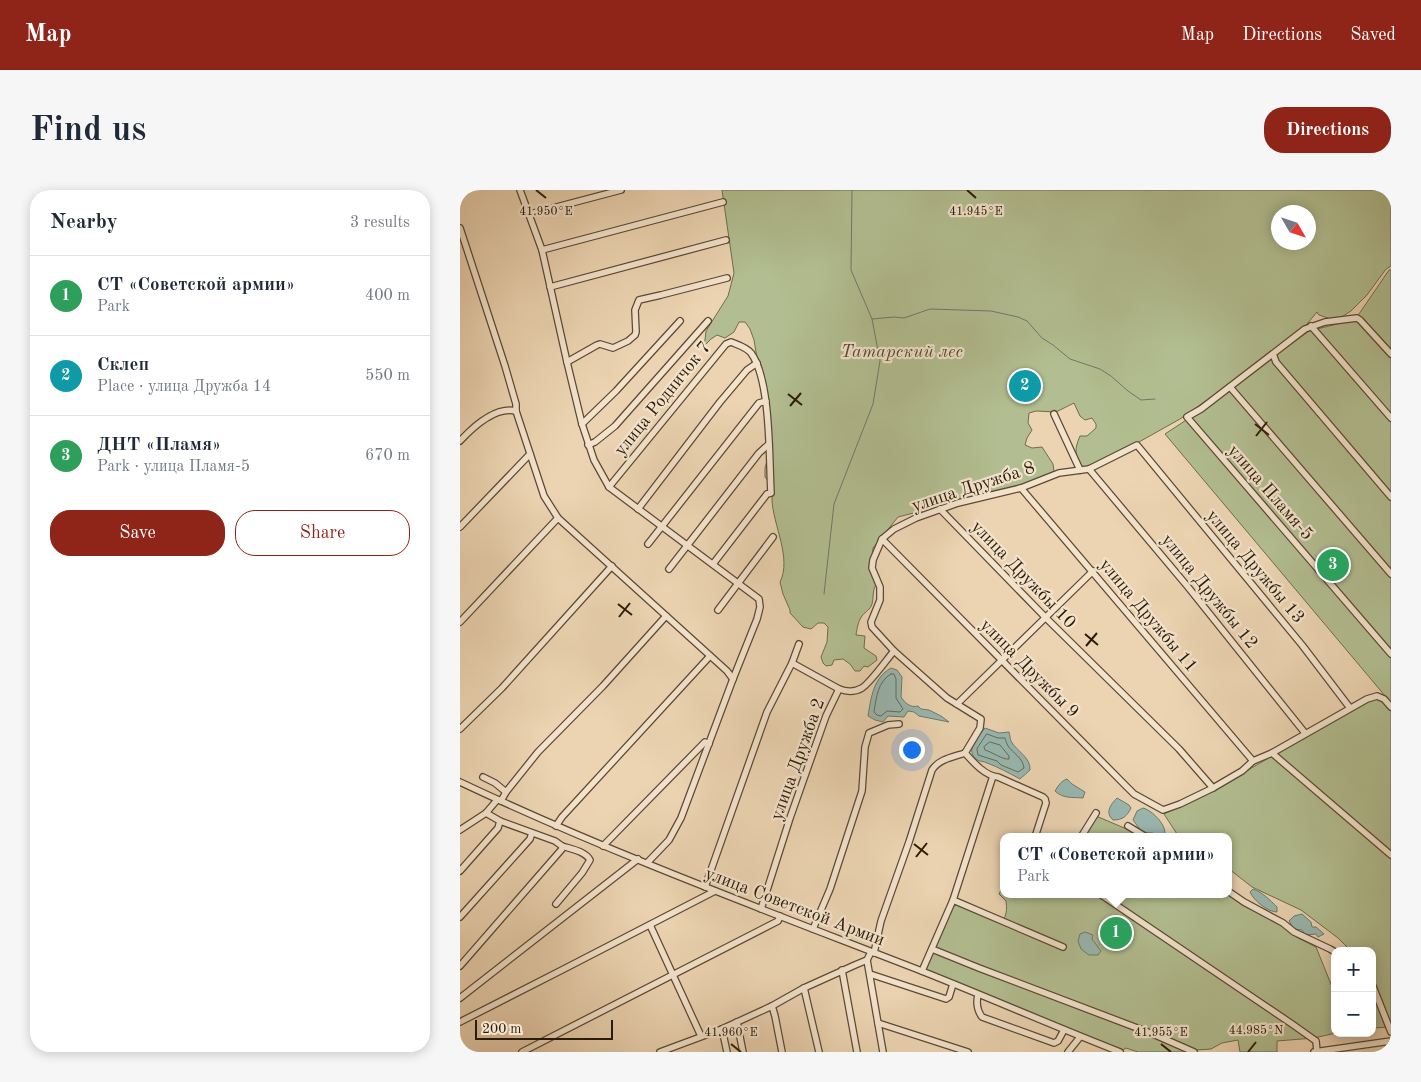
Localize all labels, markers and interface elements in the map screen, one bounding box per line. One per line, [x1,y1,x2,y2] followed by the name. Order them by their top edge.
[25,23,72,47] text: Map
[1181,26,1214,44] text: Map
[1242,26,1322,44] text: Directions
[1350,26,1396,44] text: Saved
[1264,107,1391,153] button: Directions
[30,113,146,148] text: Find us
[519,205,573,218] text: 41.950°E
[949,205,1003,218] text: 41.945°E
[1271,205,1316,250] north arrow
[50,212,118,233] text: Nearby
[350,215,410,231] text: 3 results
[97,276,295,295] text: СТ «Советской армии»
[61,288,71,304] text: 1
[365,288,410,304] text: 400 m
[97,299,130,315] text: Park
[611,338,714,459] street label: улица Родничок 7
[841,343,963,361] park label: Татарский лес
[97,356,149,375] text: Склеп
[1009,367,1041,405] pin: 2
[61,368,71,384] text: 2
[365,368,410,384] text: 550 m
[97,379,271,395] text: Place · улица Дружба 14
[97,436,221,455] text: ДНТ «Пламя»
[1224,441,1316,544] street label: улица Пламя-5
[61,448,71,464] text: 3
[365,448,410,464] text: 670 m
[97,459,250,475] text: Park · улица Пламя-5
[909,459,1037,515] street label: улица Дружба 8
[1203,506,1308,627] street label: улица Дружбы 13
[50,510,225,556] button: Save
[235,510,410,556] button: Share
[968,517,1079,632] street label: улица Дружбы 10
[1158,531,1261,652] street label: улица Дружбы 12
[1317,546,1349,584] pin: 3
[1096,555,1201,676] street label: улица Дружбы 11
[976,616,1082,722] street label: улица Дружбы 9
[768,696,828,823] street label: улица Дружба 2
[899,737,925,763] your location
[1000,833,1232,898] popup
[1017,846,1215,865] text: СТ «Советской армии»
[702,864,887,950] street label: улица Советской Армии
[1017,869,1050,885] text: Park
[1100,914,1132,952] pin: 1
[1331,947,1376,1037] map controls
[1331,947,1376,992] button: +
[1331,992,1376,1037] button: −
[475,1017,612,1040] scale bar
[482,1022,521,1036] text: 200 m
[1229,1024,1283,1037] text: 44.985°N
[1134,1026,1188,1039] text: 41.955°E
[704,1027,758,1039] text: 41.960°E

